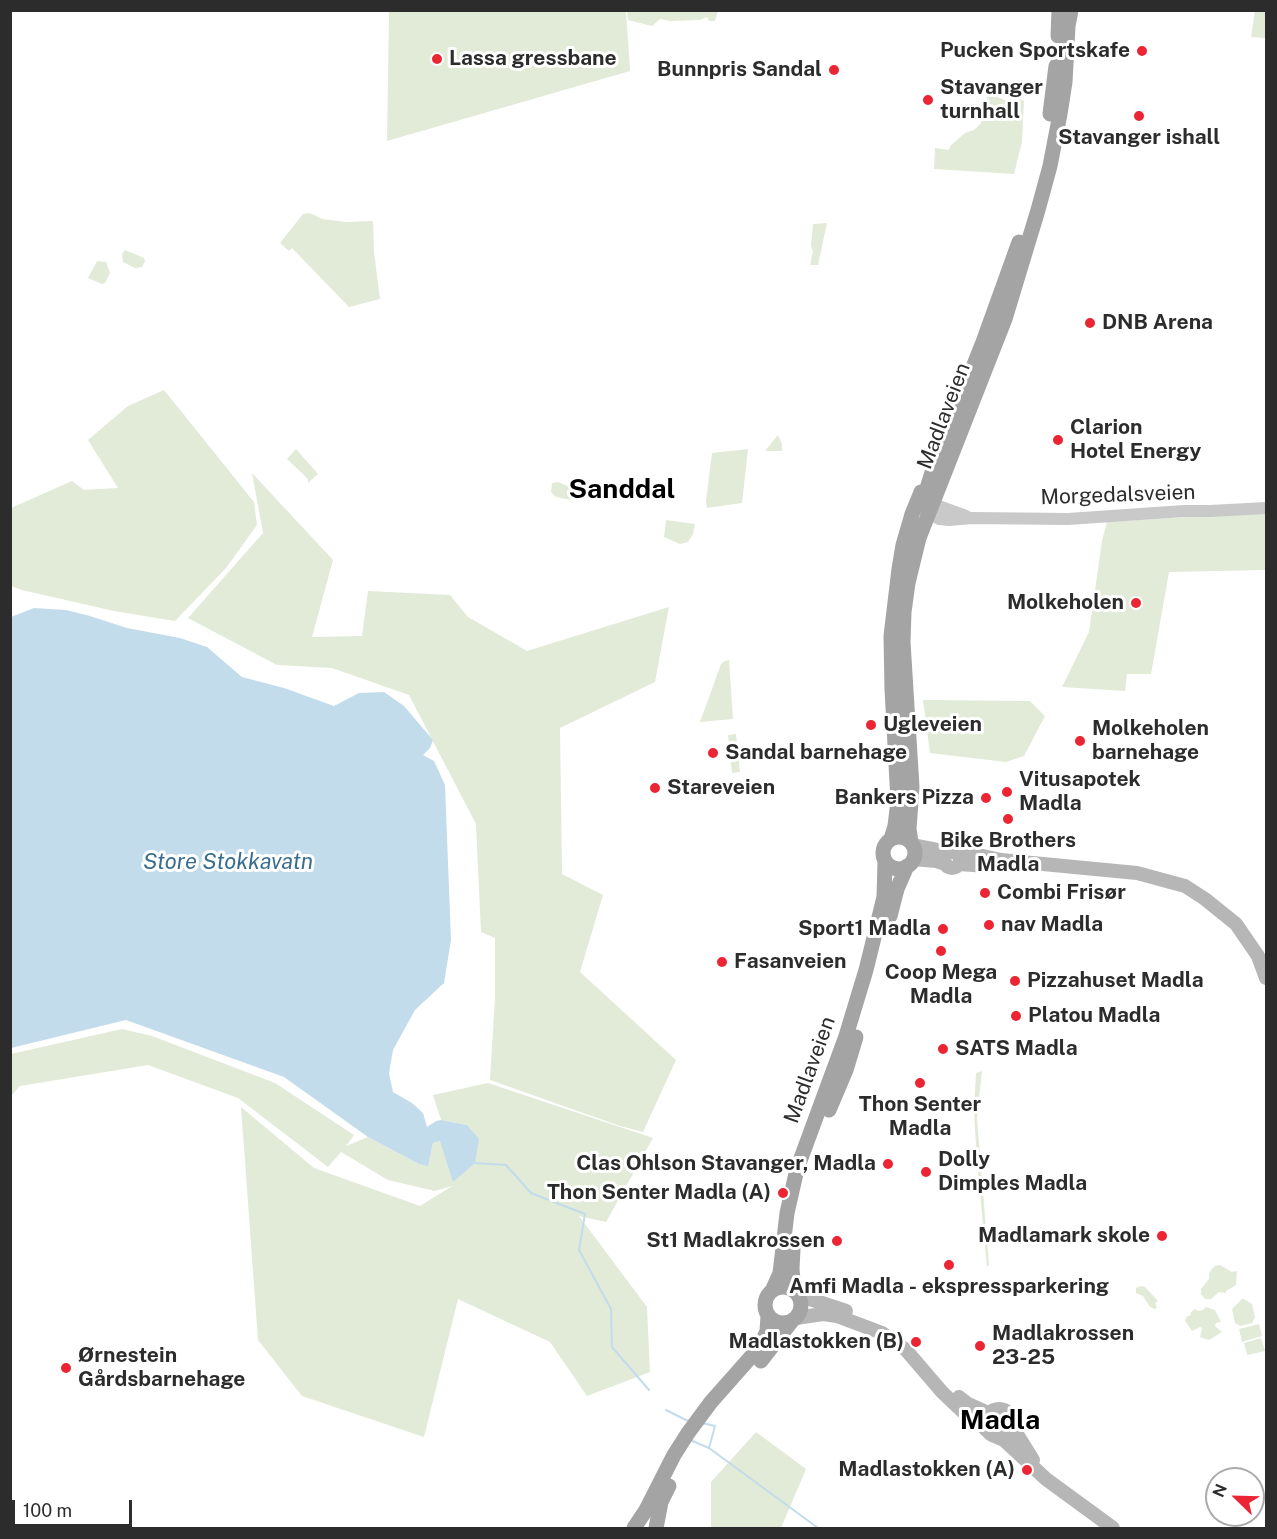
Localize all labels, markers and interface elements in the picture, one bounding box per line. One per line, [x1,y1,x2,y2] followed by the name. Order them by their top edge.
[940,38,1130,64] place label: Pucken Sportskafe
[1135,44,1149,58] marker: Pucken Sportskafe
[449,46,617,72] place label: Lassa gressbane
[430,52,444,66] marker: Lassa gressbane
[657,57,822,83] place label: Bunnpris Sandal
[827,63,841,77] marker: Bunnpris Sandal
[940,75,1043,125] place label: Stavanger turnhall
[921,93,935,107] marker: Stavanger turnhall
[1132,109,1146,123] marker: Stavanger ishall
[1058,125,1220,151] place label: Stavanger ishall
[1102,310,1213,336] place label: DNB Arena
[1083,316,1097,330] marker: DNB Arena
[912,359,976,473] street label: Madlaveien
[1070,415,1201,465] place label: Clarion Hotel Energy
[1051,433,1065,447] marker: Clarion Hotel Energy
[569,474,675,506] district label: Sanddal
[1040,480,1196,510] street label: Morgedalsveien
[1007,590,1124,616] place label: Molkeholen
[1129,596,1143,610] marker: Molkeholen
[883,712,982,738] place label: Ugleveien
[1092,716,1209,766] place label: Molkeholen barnehage
[864,718,878,732] marker: Ugleveien
[1073,734,1087,748] marker: Molkeholen barnehage
[725,740,907,766] place label: Sandal barnehage
[706,746,720,760] marker: Sandal barnehage
[1019,767,1141,817] place label: Vitusapotek Madla
[667,775,775,801] place label: Stareveien
[648,781,662,795] marker: Stareveien
[835,785,974,811] place label: Bankers Pizza
[1000,785,1014,799] marker: Vitusapotek Madla
[979,791,993,805] marker: Bankers Pizza
[1001,812,1015,826] marker: Bike Brothers Madla
[940,828,1076,878] place label: Bike Brothers Madla
[143,849,313,875] water label: Store Stokkavatn
[997,880,1126,906] place label: Combi Frisør
[978,886,992,900] marker: Combi Frisør
[1001,912,1103,938] place label: nav Madla
[798,916,931,942] place label: Sport1 Madla
[982,918,996,932] marker: nav Madla
[936,922,950,936] marker: Sport1 Madla
[934,944,948,958] marker: Coop Mega Madla
[734,949,846,975] place label: Fasanveien
[715,955,729,969] marker: Fasanveien
[885,960,997,1010] place label: Coop Mega Madla
[1027,968,1204,994] place label: Pizzahuset Madla
[1008,974,1022,988] marker: Pizzahuset Madla
[1028,1003,1160,1029] place label: Platou Madla
[1009,1009,1023,1023] marker: Platou Madla
[779,1013,841,1127] street label: Madlaveien
[955,1036,1078,1062] place label: SATS Madla
[936,1042,950,1056] marker: SATS Madla
[913,1076,927,1090] marker: Thon Senter Madla
[859,1092,981,1142] place label: Thon Senter Madla
[938,1147,1087,1197] place label: Dolly Dimples Madla
[576,1151,876,1177] place label: Clas Ohlson Stavanger, Madla
[881,1157,895,1171] marker: Clas Ohlson Stavanger, Madla
[919,1165,933,1179] marker: Dolly Dimples Madla
[547,1180,771,1206] place label: Thon Senter Madla (A)
[776,1186,790,1200] marker: Thon Senter Madla (A)
[978,1223,1150,1249] place label: Madlamark skole
[646,1228,825,1254] place label: St1 Madlakrossen
[1155,1229,1169,1243] marker: Madlamark skole
[830,1234,844,1248] marker: St1 Madlakrossen
[942,1258,956,1272] marker: Amfi Madla - ekspressparkering
[789,1274,1109,1300] place label: Amfi Madla - ekspressparkering
[992,1321,1134,1371] place label: Madlakrossen 23-25
[729,1329,904,1355] place label: Madlastokken (B)
[909,1335,923,1349] marker: Madlastokken (B)
[973,1339,987,1353] marker: Madlakrossen 23-25
[78,1343,245,1393] place label: Ørnestein Gårdsbarnehage
[59,1361,73,1375] marker: Ørnestein Gårdsbarnehage
[960,1405,1040,1437] district label: Madla
[838,1457,1015,1483] place label: Madlastokken (A)
[1020,1463,1034,1477] marker: Madlastokken (A)
[1205,1467,1265,1527] north arrow
[1209,1481,1231,1500] text: N
[15,1488,135,1526] scale bar
[23,1500,72,1521] text: 100 m

